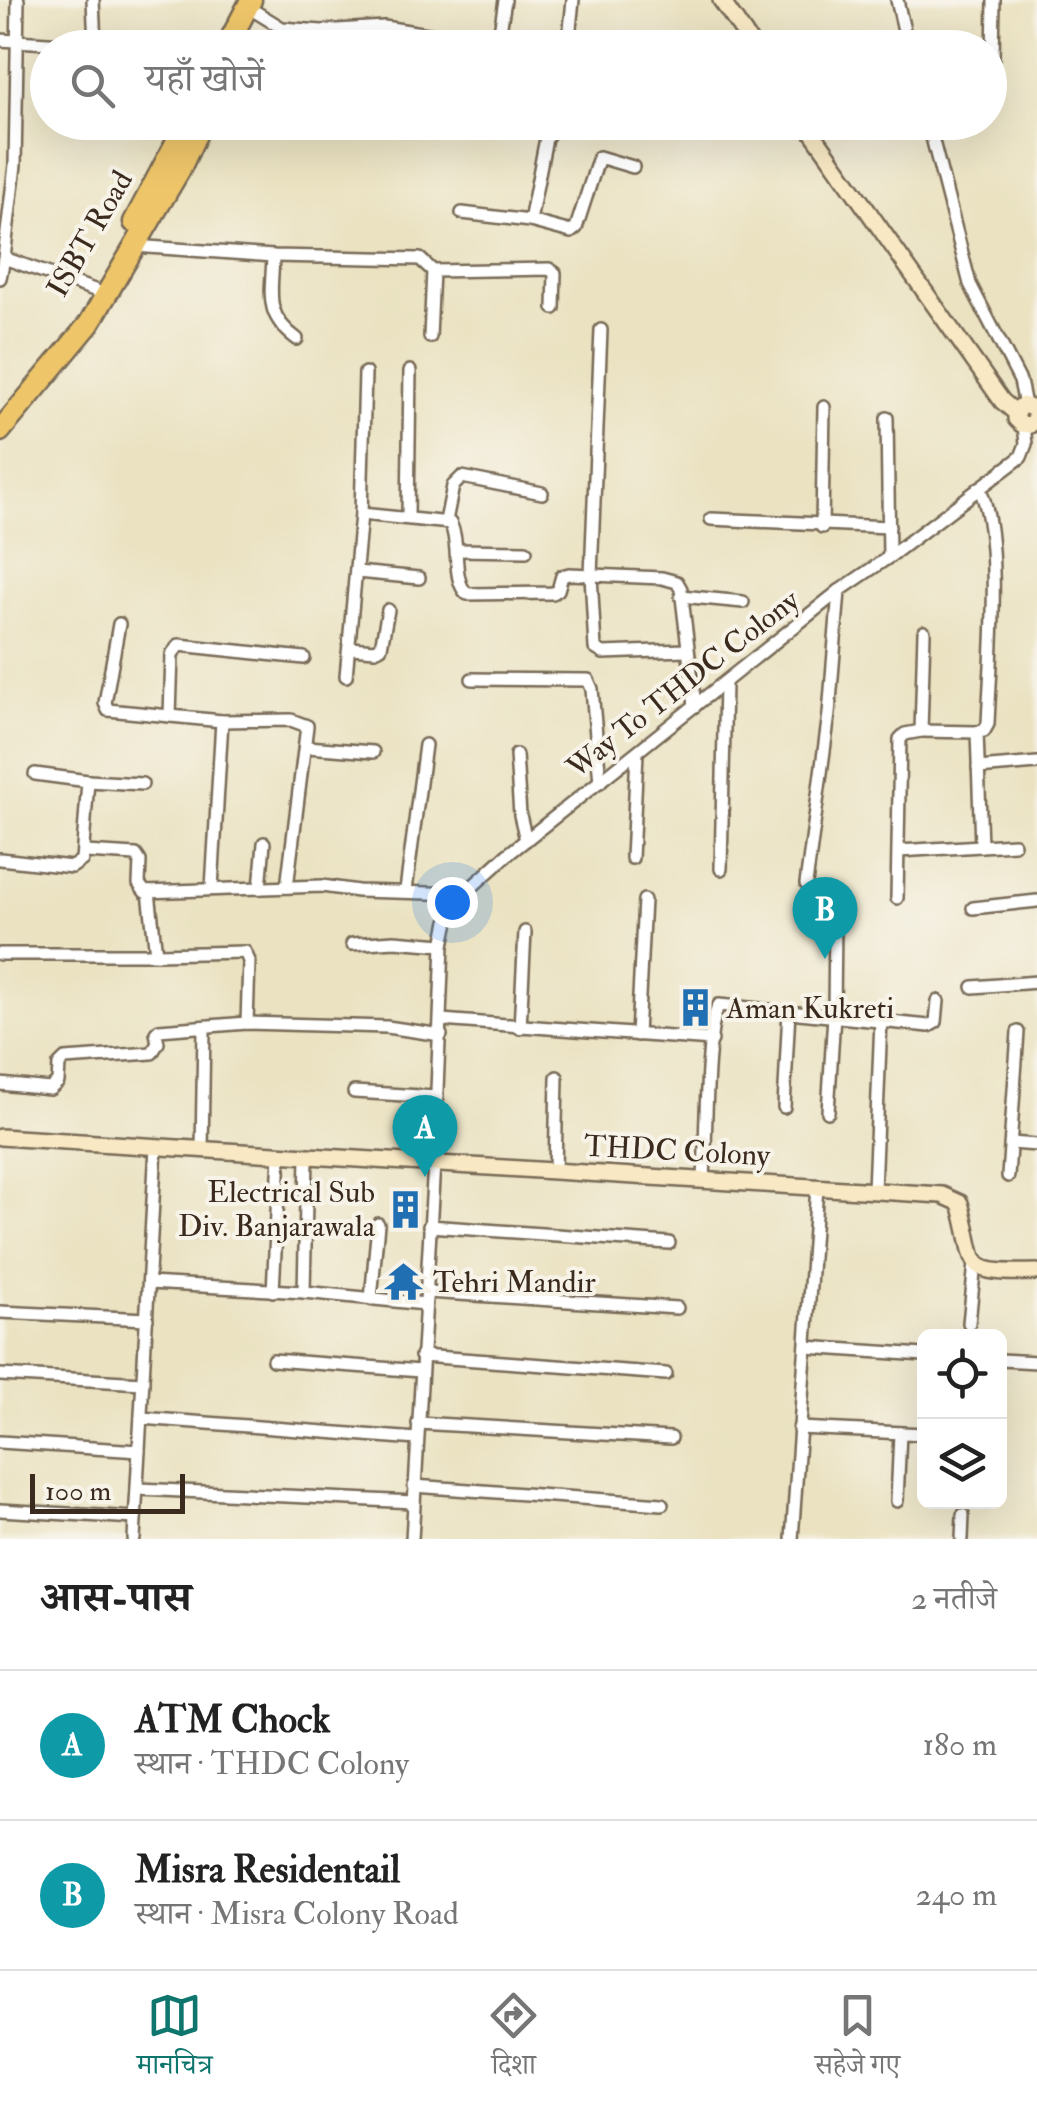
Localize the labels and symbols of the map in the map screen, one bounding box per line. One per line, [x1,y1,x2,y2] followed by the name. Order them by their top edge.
[39,164,141,304] street label: ISBT Road
[559,581,807,787] street label: Way To THDC Colony
[792,876,858,959] pin: B
[427,877,478,928] your location
[675,987,717,1029] building icon: Aman Kukreti
[725,990,894,1027] place label: Aman Kukreti
[392,1094,458,1177] pin: A
[583,1128,772,1174] street label: THDC Colony
[178,1174,376,1245] place label: Electrical Sub Div. Banjarawala
[384,1188,426,1230] building icon: Electrical Sub Div. Banjarawala
[382,1261,424,1303] temple icon: Tehri Mandir
[433,1264,596,1301] place label: Tehri Mandir
[30,1469,185,1514] scale bar

